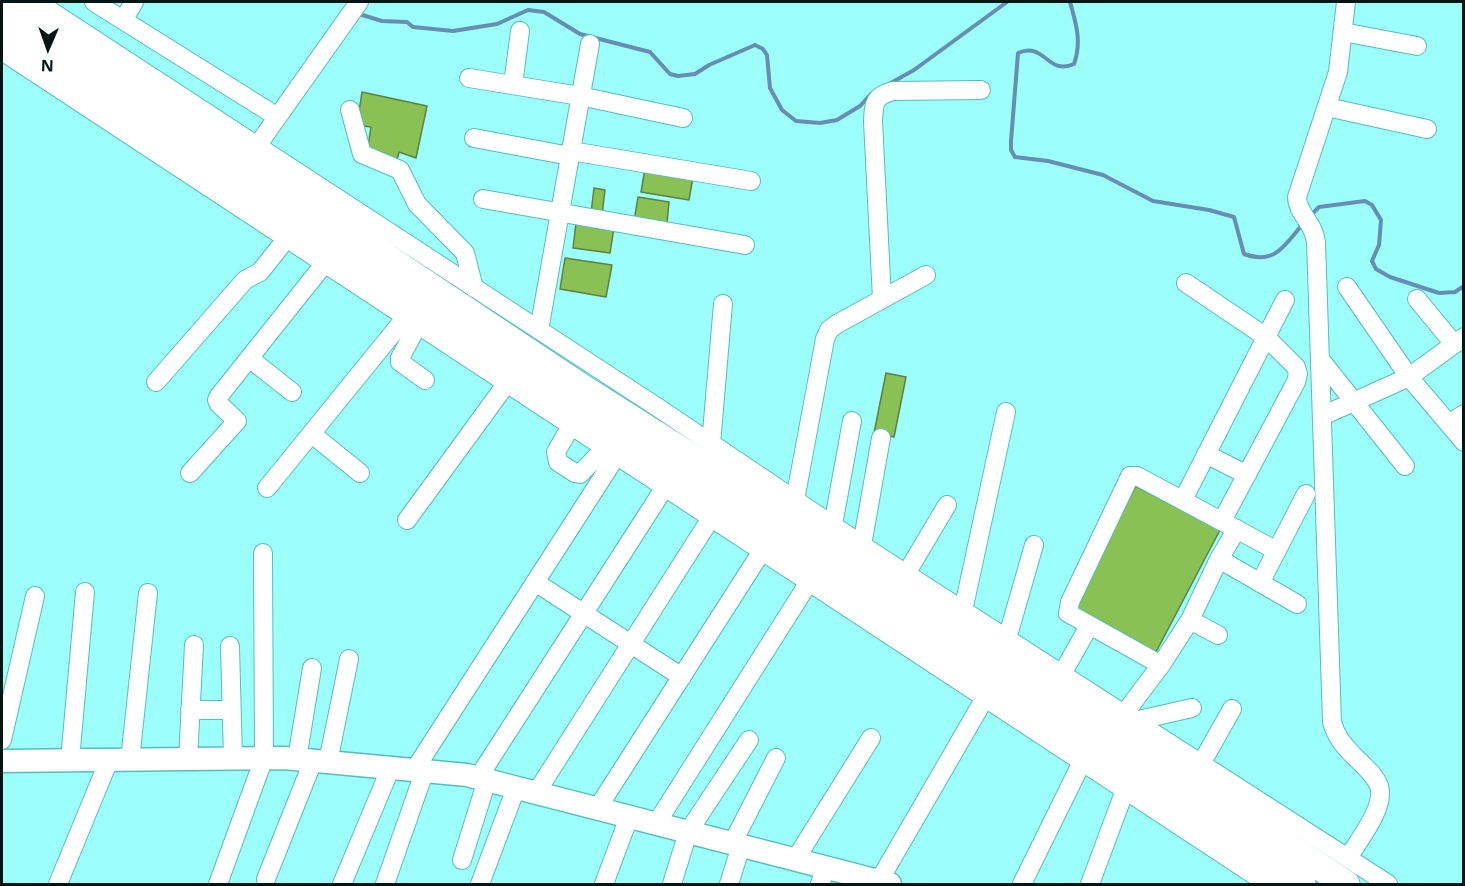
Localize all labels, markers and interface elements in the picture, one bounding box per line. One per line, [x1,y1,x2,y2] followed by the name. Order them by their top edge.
[18,18,78,78] north arrow
[40,55,54,77] text: N

